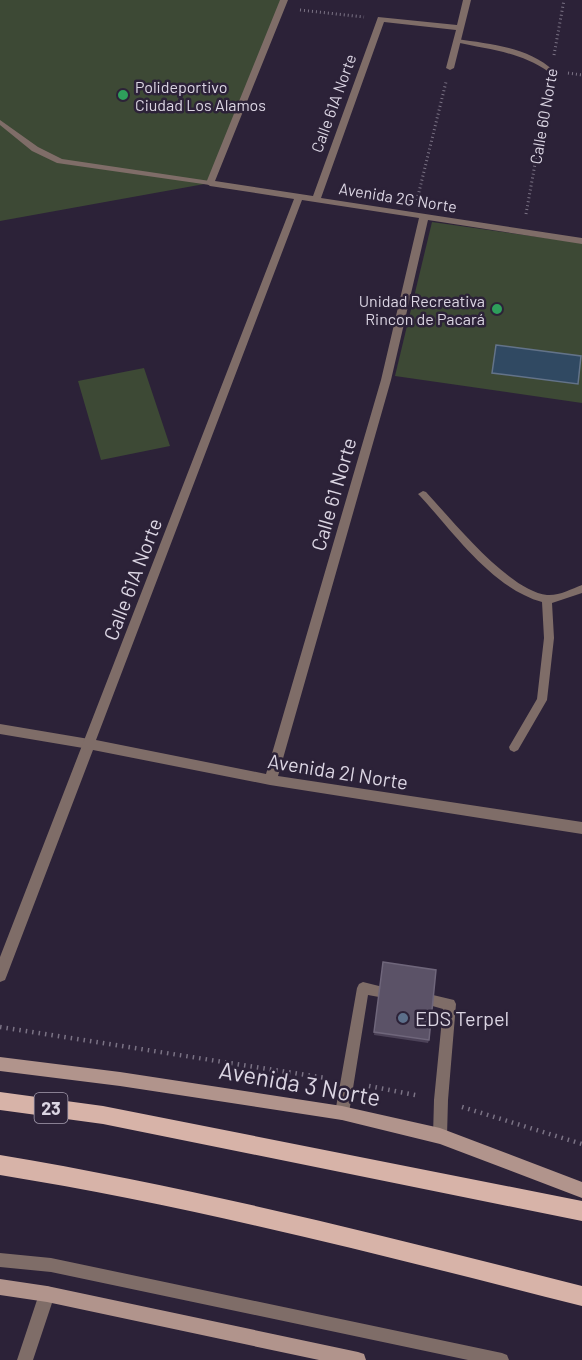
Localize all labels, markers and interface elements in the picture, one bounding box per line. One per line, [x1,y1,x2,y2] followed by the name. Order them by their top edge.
[306,51,360,155] street label: Calle 61A Norte
[525,67,561,165] street label: Calle 60 Norte
[135,77,266,114] place label: Polideportivo Ciudad Los Alamos
[116,88,130,102] marker: Polideportivo Ciudad Los Alamos
[338,178,458,216] street label: Avenida 2G Norte
[359,291,485,328] place label: Unidad Recreativa Rincon de Pacará
[490,302,504,316] marker: Unidad Recreativa Rincon de Pacará
[305,435,361,553] street label: Calle 61 Norte
[98,515,166,643] street label: Calle 61A Norte
[266,748,410,794] street label: Avenida 2I Norte
[415,1006,509,1030] place label: EDS Terpel
[396,1011,410,1025] marker: EDS Terpel
[217,1055,383,1111] street label: Avenida 3 Norte
[34,1093,68,1123] road number: 23

